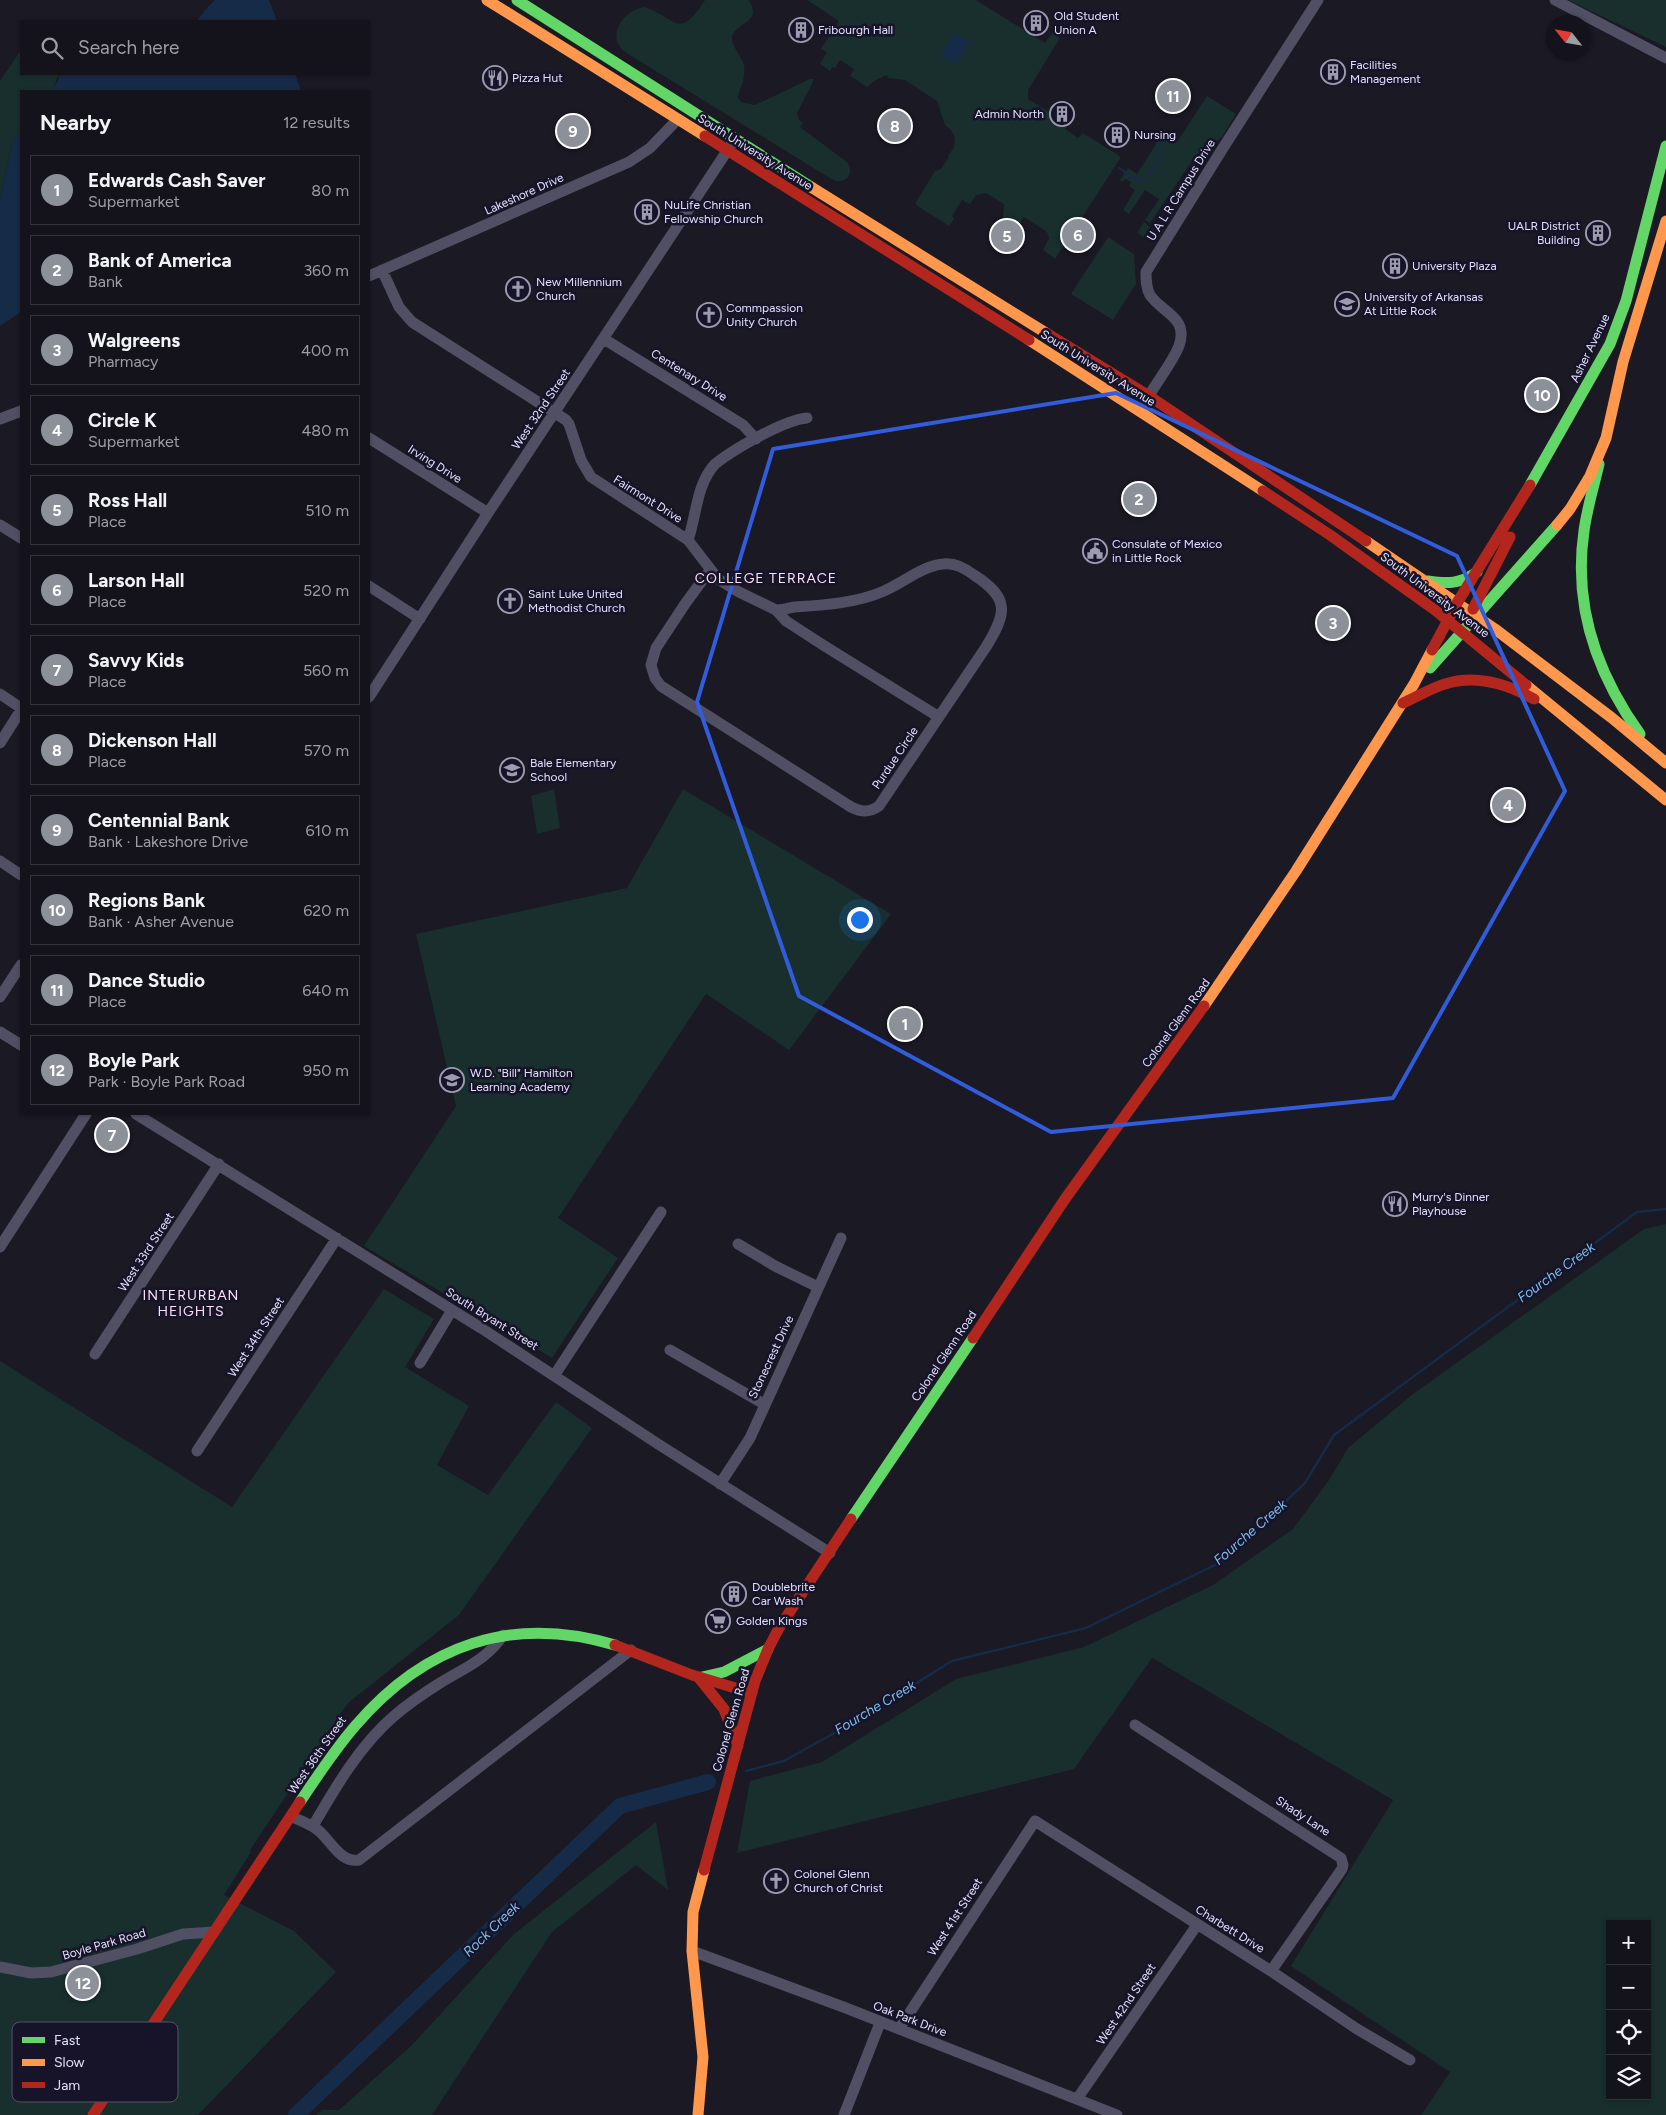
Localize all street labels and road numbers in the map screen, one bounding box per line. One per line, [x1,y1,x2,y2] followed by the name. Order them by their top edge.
[695,111,815,193] street label: South University Avenue
[1144,136,1218,243] street label: U A L R Campus Drive
[482,170,566,218] street label: Lakeshore Drive
[1567,311,1613,385] street label: Asher Avenue
[1038,327,1158,409] street label: South University Avenue
[648,346,730,404] street label: Centenary Drive
[509,366,573,452] street label: West 32nd Street
[406,442,465,486] street label: Irving Drive
[611,472,685,526] street label: Fairmont Drive
[1378,549,1493,641] street label: South University Avenue
[869,724,921,792] street label: Purdue Circle
[1139,976,1213,1070] street label: Colonel Glenn Road
[115,1209,177,1294] street label: West 33rd Street
[443,1285,541,1353] street label: South Bryant Street
[225,1294,287,1380] street label: West 34th Street
[908,1308,980,1404] street label: Colonel Glenn Road
[746,1313,797,1401] street label: Stonecrest Drive
[710,1667,752,1773] street label: Colonel Glenn Road
[285,1713,349,1797] street label: West 36th Street
[1273,1793,1333,1839] street label: Shady Lane
[925,1875,986,1958] street label: West 41st Street
[1193,1902,1268,1956] street label: Charbett Drive
[61,1925,147,1963] street label: Boyle Park Road
[1094,1960,1159,2047] street label: West 42nd Street
[871,1999,949,2040] street label: Oak Park Drive

